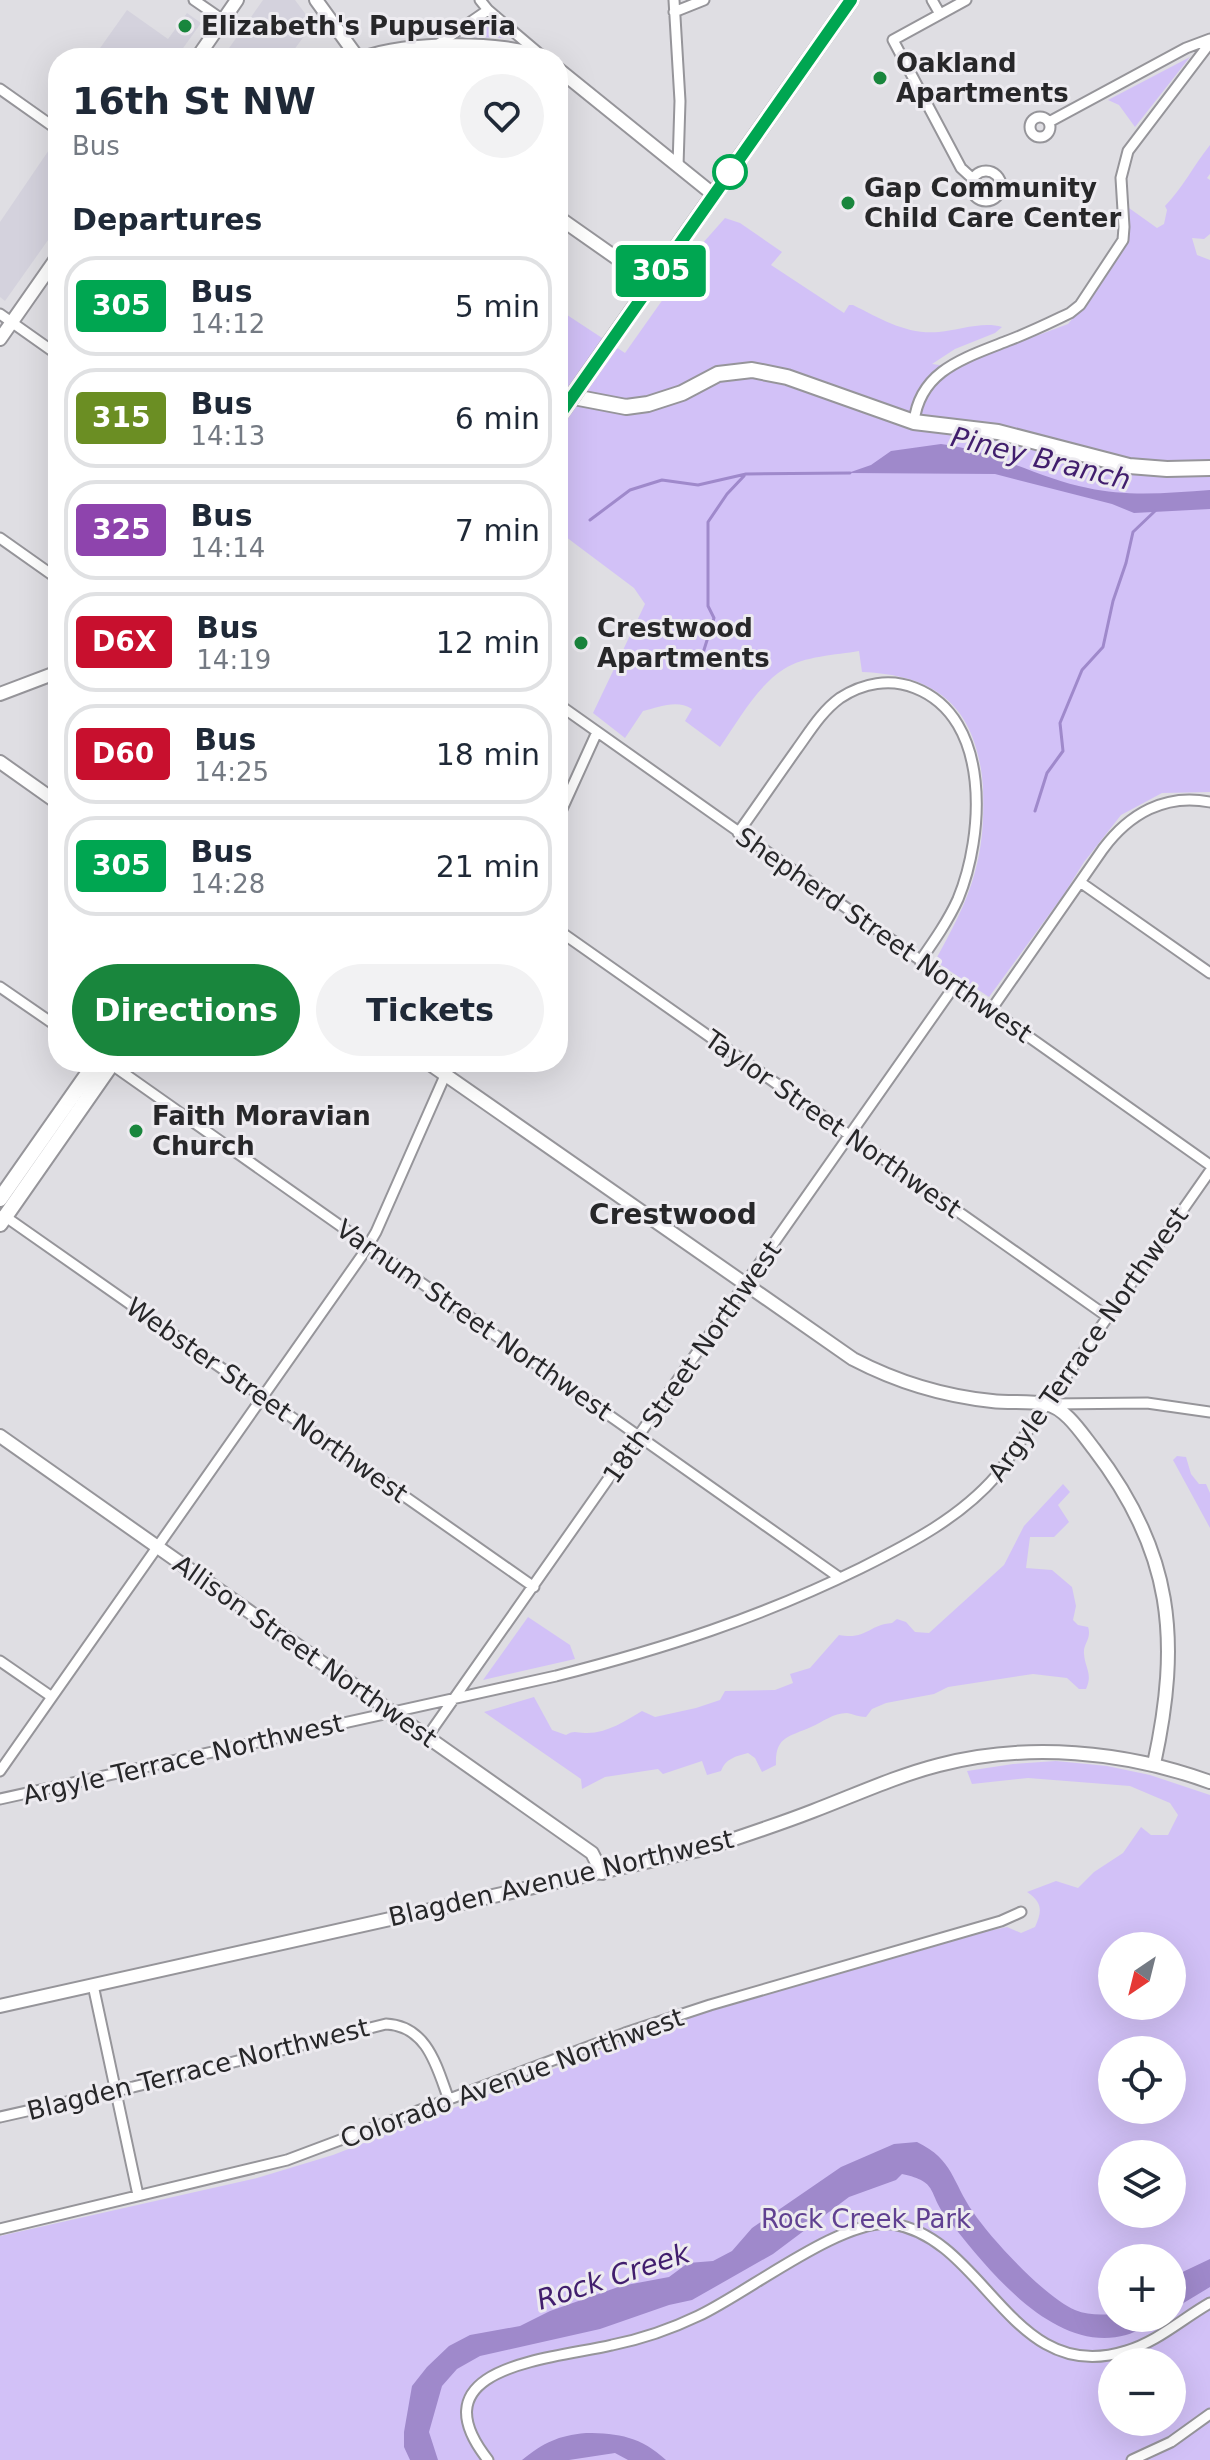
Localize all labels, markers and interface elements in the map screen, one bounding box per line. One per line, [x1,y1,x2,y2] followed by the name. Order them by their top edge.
[201,11,516,41] place label: Elizabeth's Pupuseria
[176,17,194,35] marker: Elizabeth's Pupuseria
[896,48,1069,108] place label: Oakland Apartments
[871,69,889,87] marker: Oakland Apartments
[460,74,544,158] button: heart
[72,79,316,123] text: 16th St NW
[72,131,120,161] text: Bus
[713,155,747,189] unlabelled marker
[864,173,1121,233] place label: Gap Community Child Care Center
[839,194,857,212] marker: Gap Community Child Care Center
[72,202,262,237] text: Departures
[615,245,707,297] line badge: 305
[632,254,690,287] text: 305
[190,274,253,309] text: Bus
[92,289,150,322] text: 305
[455,289,540,324] text: 5 min
[190,309,265,339] text: 14:12
[190,386,253,421] text: Bus
[92,401,150,434] text: 315
[455,401,540,436] text: 6 min
[948,420,1134,497] water label: Piney Branch
[190,421,265,451] text: 14:13
[190,498,253,533] text: Bus
[92,513,150,546] text: 325
[455,513,540,548] text: 7 min
[190,533,265,563] text: 14:14
[196,610,258,645] text: Bus
[597,613,770,673] place label: Crestwood Apartments
[92,625,156,658] text: D6X
[436,625,540,660] text: 12 min
[572,634,590,652] marker: Crestwood Apartments
[196,645,271,675] text: 14:19
[194,722,256,757] text: Bus
[92,737,154,770] text: D60
[436,737,540,772] text: 18 min
[194,757,269,787] text: 14:25
[730,821,1038,1049] street label: Shepherd Street Northwest
[190,834,253,869] text: Bus
[92,849,150,882] text: 305
[436,849,540,884] text: 21 min
[190,869,265,899] text: 14:28
[72,964,300,1056] button: Directions
[316,964,544,1056] button: Tickets
[698,1023,967,1224] street label: Taylor Street Northwest
[152,1101,371,1161] place label: Faith Moravian Church
[127,1122,145,1140] marker: Faith Moravian Church
[589,1198,757,1231] district label: Crestwood
[982,1201,1194,1487] street label: Argyle Terrace Northwest
[330,1213,618,1427] street label: Varnum Street Northwest
[597,1235,787,1489] street label: 18th Street Northwest
[121,1291,413,1509] street label: Webster Street Northwest
[168,1548,442,1754] street label: Allison Street Northwest
[20,1707,346,1811] street label: Argyle Terrace Northwest
[385,1824,737,1932] street label: Blagden Avenue Northwest
[1098,1932,1186,2020] north arrow
[1098,1932,1186,2436] map controls
[336,2002,688,2154] street label: Colorado Avenue Northwest
[24,2012,372,2126] street label: Blagden Terrace Northwest
[1098,2036,1186,2124] button: locate
[1098,2140,1186,2228] button: layers
[761,2204,971,2234] park label: Rock Creek Park
[533,2236,695,2317] water label: Rock Creek
[1098,2244,1186,2332] button: +
[1098,2348,1186,2436] button: −

